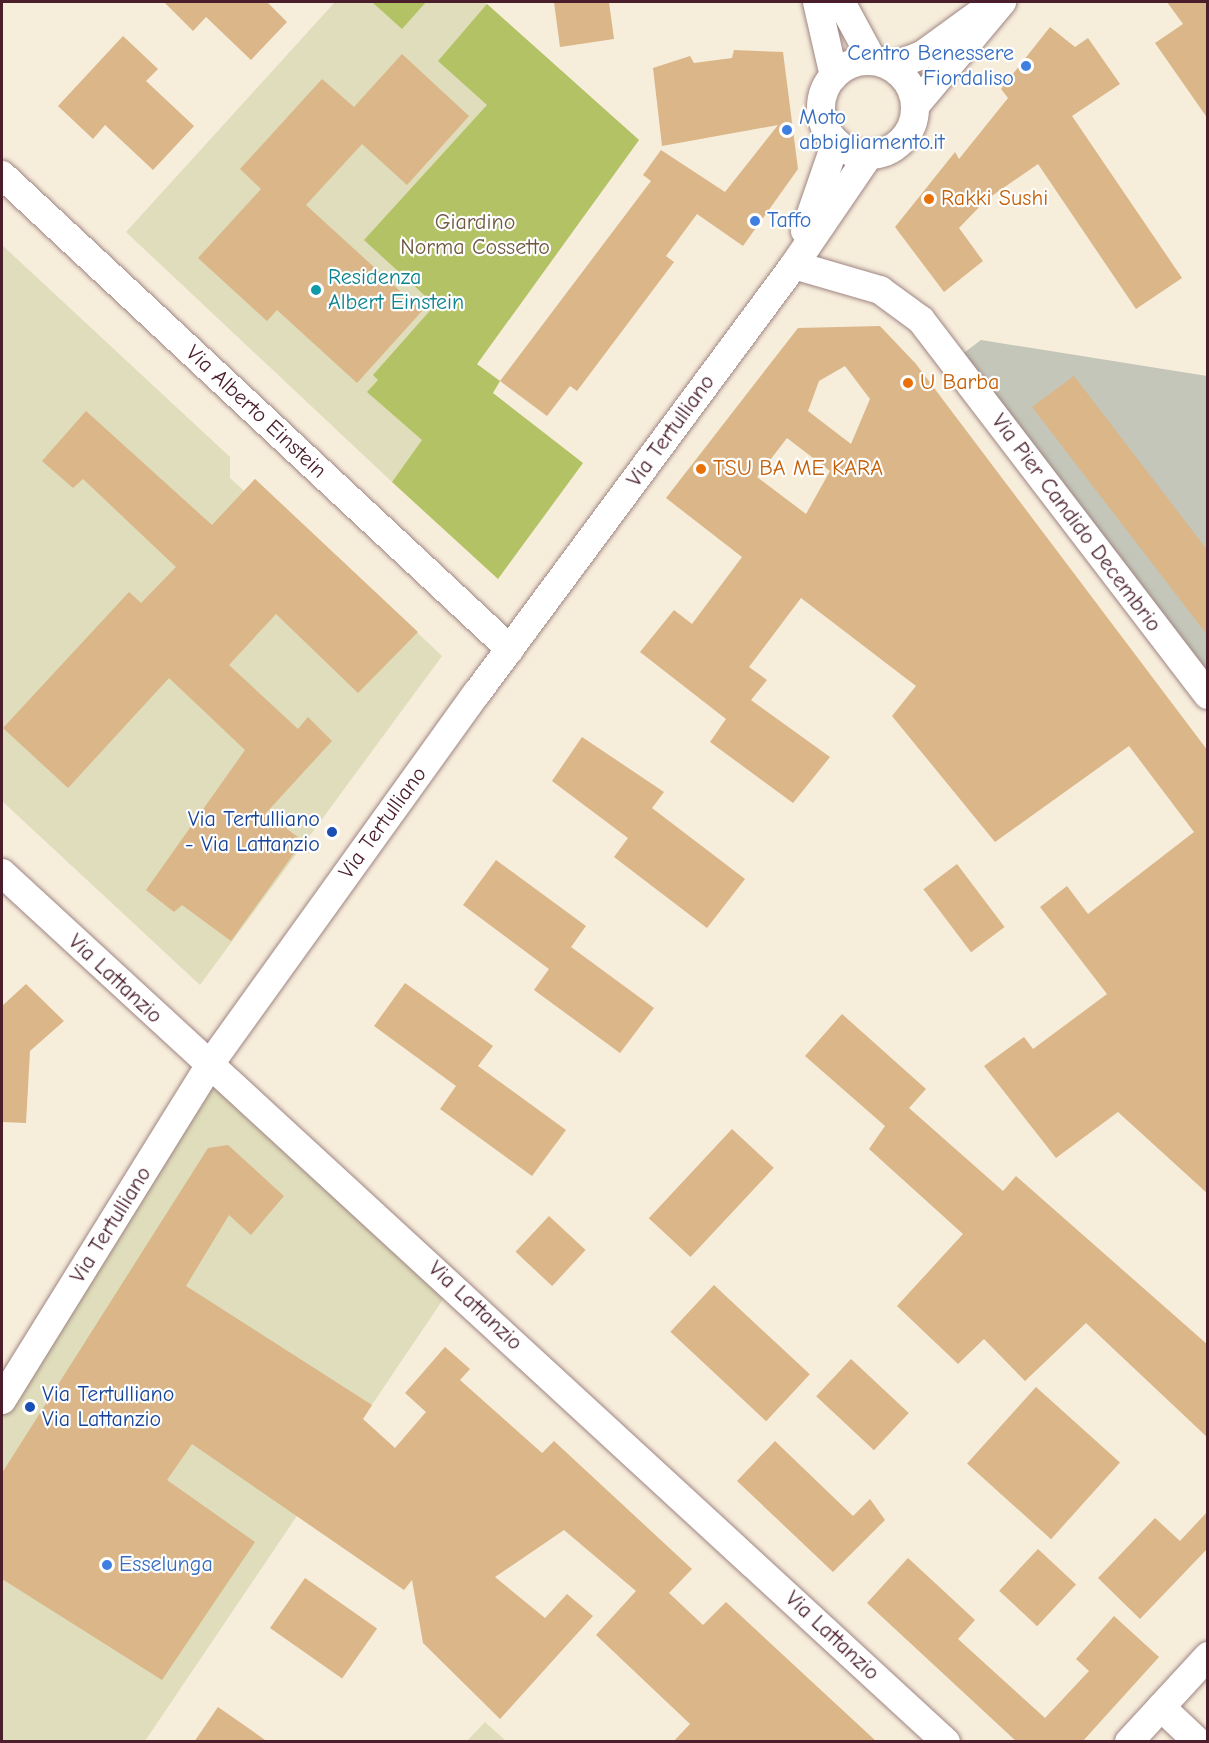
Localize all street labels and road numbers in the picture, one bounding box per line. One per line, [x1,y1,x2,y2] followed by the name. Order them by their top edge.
[180,340,332,484] street label: Via Alberto Einstein
[621,370,721,492] street label: Via Tertulliano
[985,409,1167,637] street label: Via Pier Candido Decembrio
[333,762,433,884] street label: Via Tertulliano
[62,929,168,1029] street label: Via Lattanzio
[65,1162,157,1288] street label: Via Tertulliano
[422,1256,528,1356] street label: Via Lattanzio
[779,1586,885,1686] street label: Via Lattanzio

